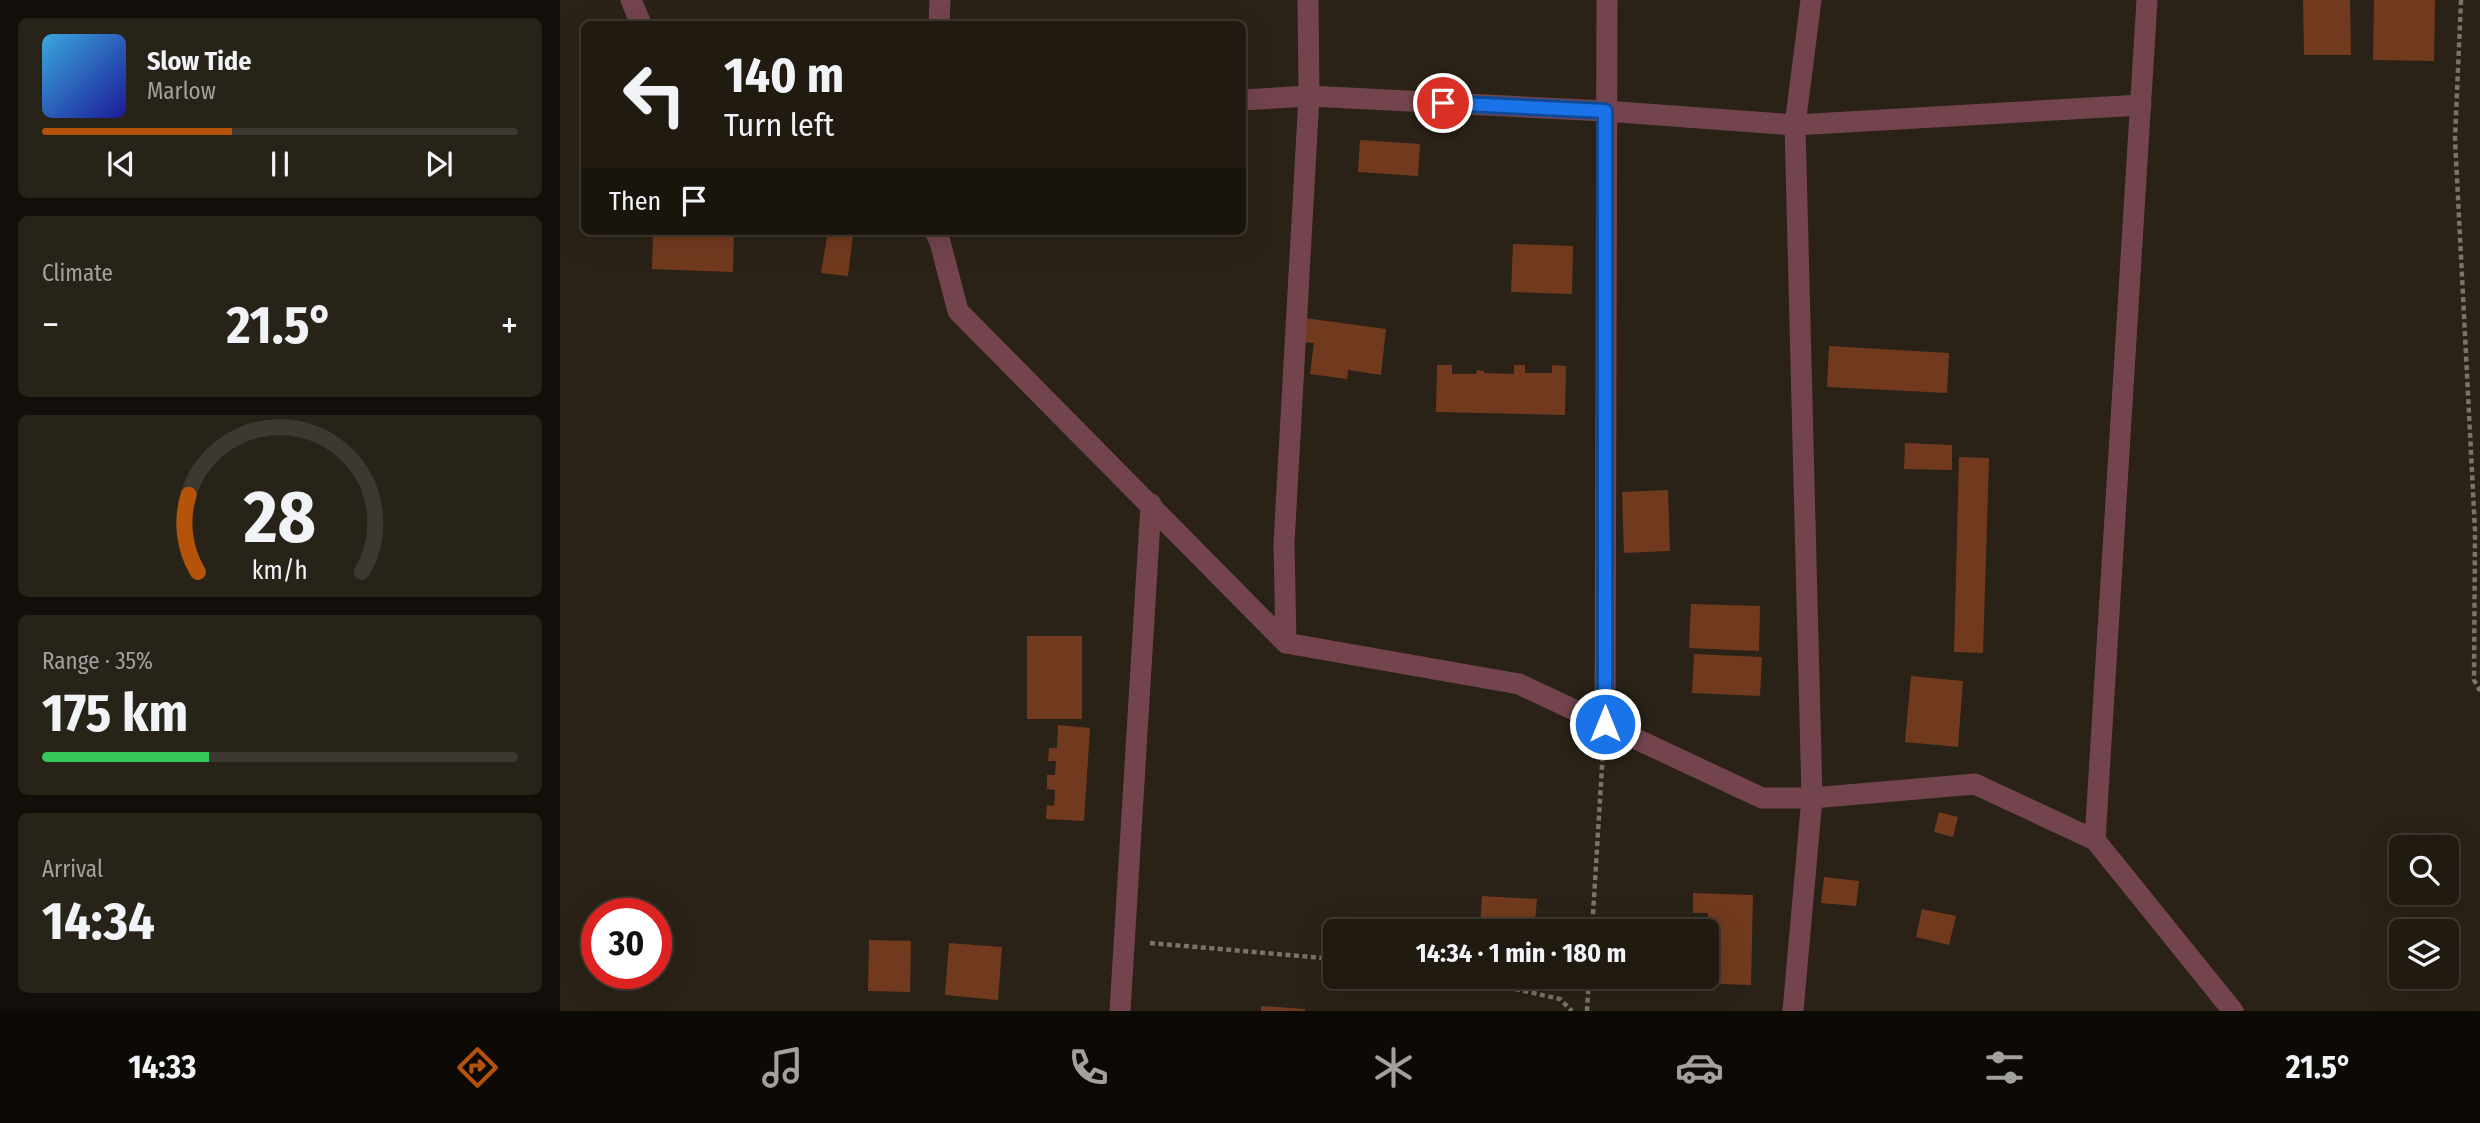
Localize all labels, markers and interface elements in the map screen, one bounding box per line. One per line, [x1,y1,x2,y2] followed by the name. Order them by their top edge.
[147,46,251,77] text: Slow Tide
[724,46,844,105] text: 140 m
[609,49,700,140] icon: left
[1413,73,1473,133] pin
[147,77,216,105] text: Marlow
[1424,84,1462,122] icon: arrive
[724,106,834,144] text: Turn left
[102,145,140,183] icon: previous
[261,145,299,183] icon: pause
[420,145,458,183] icon: next
[675,182,713,220] icon: arrive
[609,186,661,217] text: Then
[42,259,113,287] text: Climate
[226,294,333,357] text: 21.5°
[42,302,59,348] text: −
[501,302,518,348] text: +
[243,474,316,561] text: 28
[252,555,308,585] text: km/h
[42,647,153,675] text: Range · 35%
[42,682,188,745] text: 175 km
[1568,687,1642,761] position arrow
[2389,835,2459,989] map controls
[2389,835,2459,905] button: search
[42,855,103,883] text: Arrival
[42,890,155,953] text: 14:34
[581,898,672,989] speed limit sign: 30
[2389,919,2459,989] button: layers
[1416,938,1626,969] text: 14:34 · 1 min · 180 m
[453,1043,502,1092] icon: directions
[758,1043,807,1092] icon: music
[1064,1043,1113,1092] icon: phone
[1369,1043,1418,1092] icon: climate
[1675,1043,1724,1092] icon: car
[1980,1043,2029,1092] icon: filters
[128,1048,196,1086] text: 14:33
[2286,1048,2352,1086] text: 21.5°

